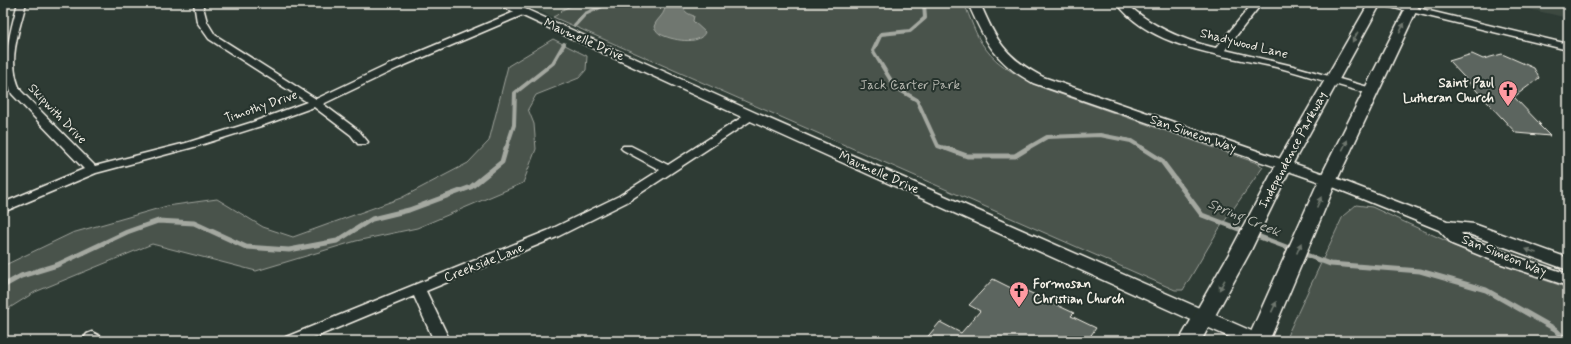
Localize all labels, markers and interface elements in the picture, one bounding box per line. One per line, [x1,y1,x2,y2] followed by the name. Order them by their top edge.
[541,15,627,65] street label: Maumelle Drive
[1399,22,1405,34] one-way arrow
[1198,25,1290,63] street label: Shadywood Lane
[1352,31,1359,43] one-way arrow
[1403,75,1495,107] place label: Saint Paul Lutheran Church
[860,77,961,94] park label: Jack Carter Park
[1497,79,1519,107] church icon: Saint Paul Lutheran Church
[24,80,90,148] street label: Skipwith Drive
[222,86,300,128] street label: Timothy Drive
[1255,89,1331,211] street label: Independence Parkway
[1148,111,1238,157] street label: San Simeon Way
[1342,139,1348,151] one-way arrow
[836,148,922,198] street label: Maumelle Drive
[1204,195,1284,244] water label: Spring Creek
[1316,197,1322,208] one-way arrow
[1459,231,1549,281] street label: San Simeon Way
[442,239,526,287] street label: Creekside Lane
[1297,242,1303,254] one-way arrow
[1525,248,1537,254] one-way arrow
[1033,276,1125,308] place label: Formosan Christian Church
[1218,279,1225,291] one-way arrow
[1008,280,1030,308] church icon: Formosan Christian Church
[1271,301,1277,312] one-way arrow

